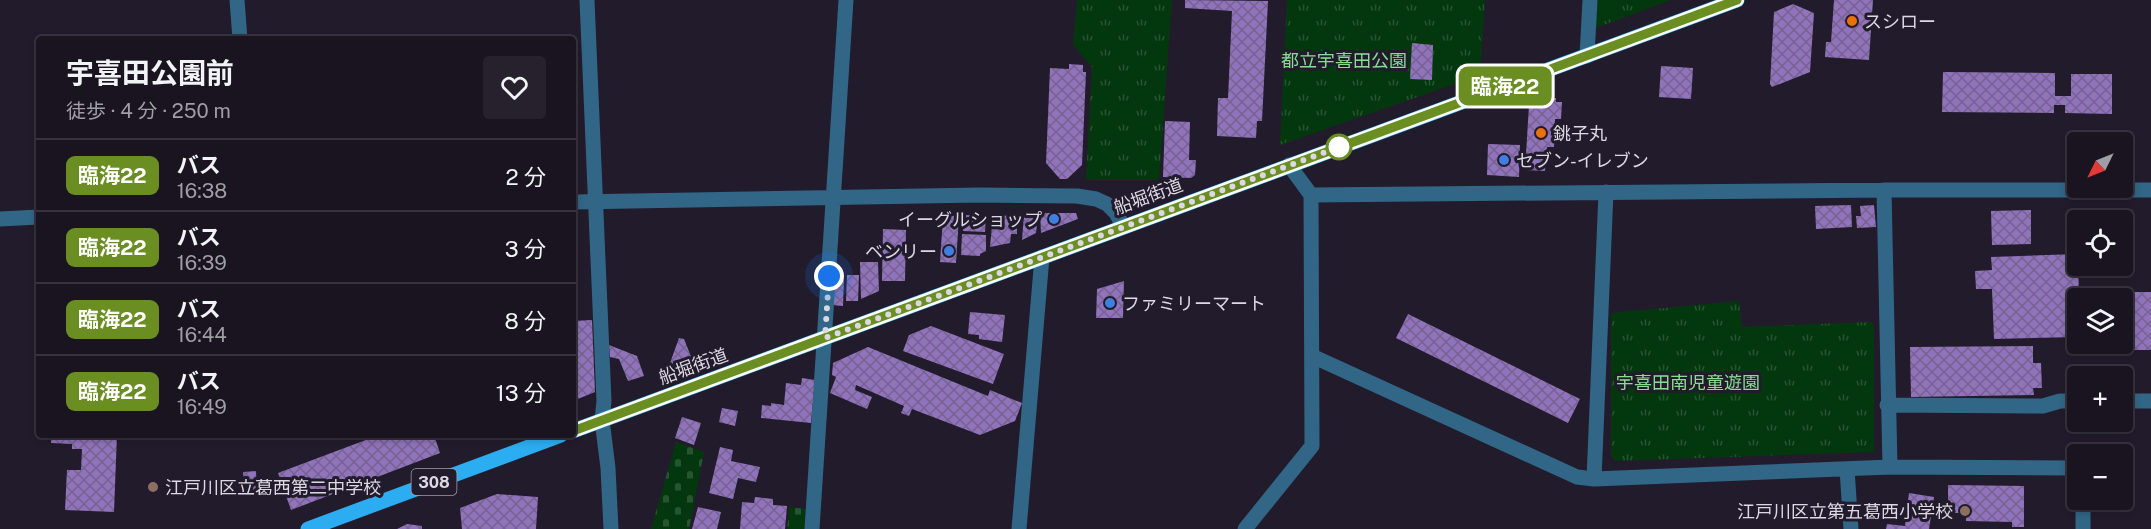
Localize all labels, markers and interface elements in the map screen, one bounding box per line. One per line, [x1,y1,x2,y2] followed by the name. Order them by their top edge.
[1864,11,1936,32] place label: スシロー
[1845,14,1859,28] marker: スシロー
[1281,50,1407,71] park label: 都立宇喜田公園
[66,56,234,89] text: 宇喜田公園前
[483,56,546,119] button: heart
[1463,66,1547,106] line badge: 臨海22
[1471,74,1539,99] text: 臨海22
[66,99,231,123] text: 徒歩 · 4 分 · 250 m
[1553,123,1607,144] place label: 銚子丸
[1534,126,1548,140] marker: 銚子丸
[2067,132,2133,198] north arrow
[2067,132,2133,510] map controls
[1326,134,1352,160] unlabelled marker
[1516,150,1649,171] place label: セブン-イレブン
[177,152,221,178] text: バス
[1497,153,1511,167] marker: セブン-イレブン
[78,163,147,188] text: 臨海22
[506,164,546,190] text: 2 分
[1111,174,1185,218] street label: 船堀街道
[177,179,227,203] text: 16:38
[898,209,1042,230] place label: イーグルショップ
[2067,210,2133,276] button: locate
[1047,212,1061,226] marker: イーグルショップ
[177,224,221,250] text: バス
[78,235,147,260] text: 臨海22
[505,236,546,262] text: 3 分
[865,241,937,262] place label: ベンリー
[942,244,956,258] marker: ベンリー
[177,251,227,275] text: 16:39
[814,261,844,291] your location
[2067,288,2133,354] button: layers
[1122,293,1266,314] place label: ファミリーマート
[177,296,221,322] text: バス
[1103,296,1117,310] marker: ファミリーマート
[78,307,147,332] text: 臨海22
[504,308,546,334] text: 8 分
[177,323,227,347] text: 16:44
[656,344,730,388] street label: 船堀街道
[2067,366,2133,432] button: +
[177,368,221,394] text: バス
[1616,372,1760,393] park label: 宇喜田南児童遊園
[78,379,147,404] text: 臨海22
[496,380,546,406] text: 13 分
[177,395,227,419] text: 16:49
[2067,444,2133,510] button: −
[412,469,456,495] road number: 308
[165,477,381,498] place label: 江戸川区立葛西第二中学校
[146,480,160,494] marker: 江戸川区立葛西第二中学校
[1737,501,1953,522] place label: 江戸川区立第五葛西小学校
[1958,504,1972,518] marker: 江戸川区立第五葛西小学校

